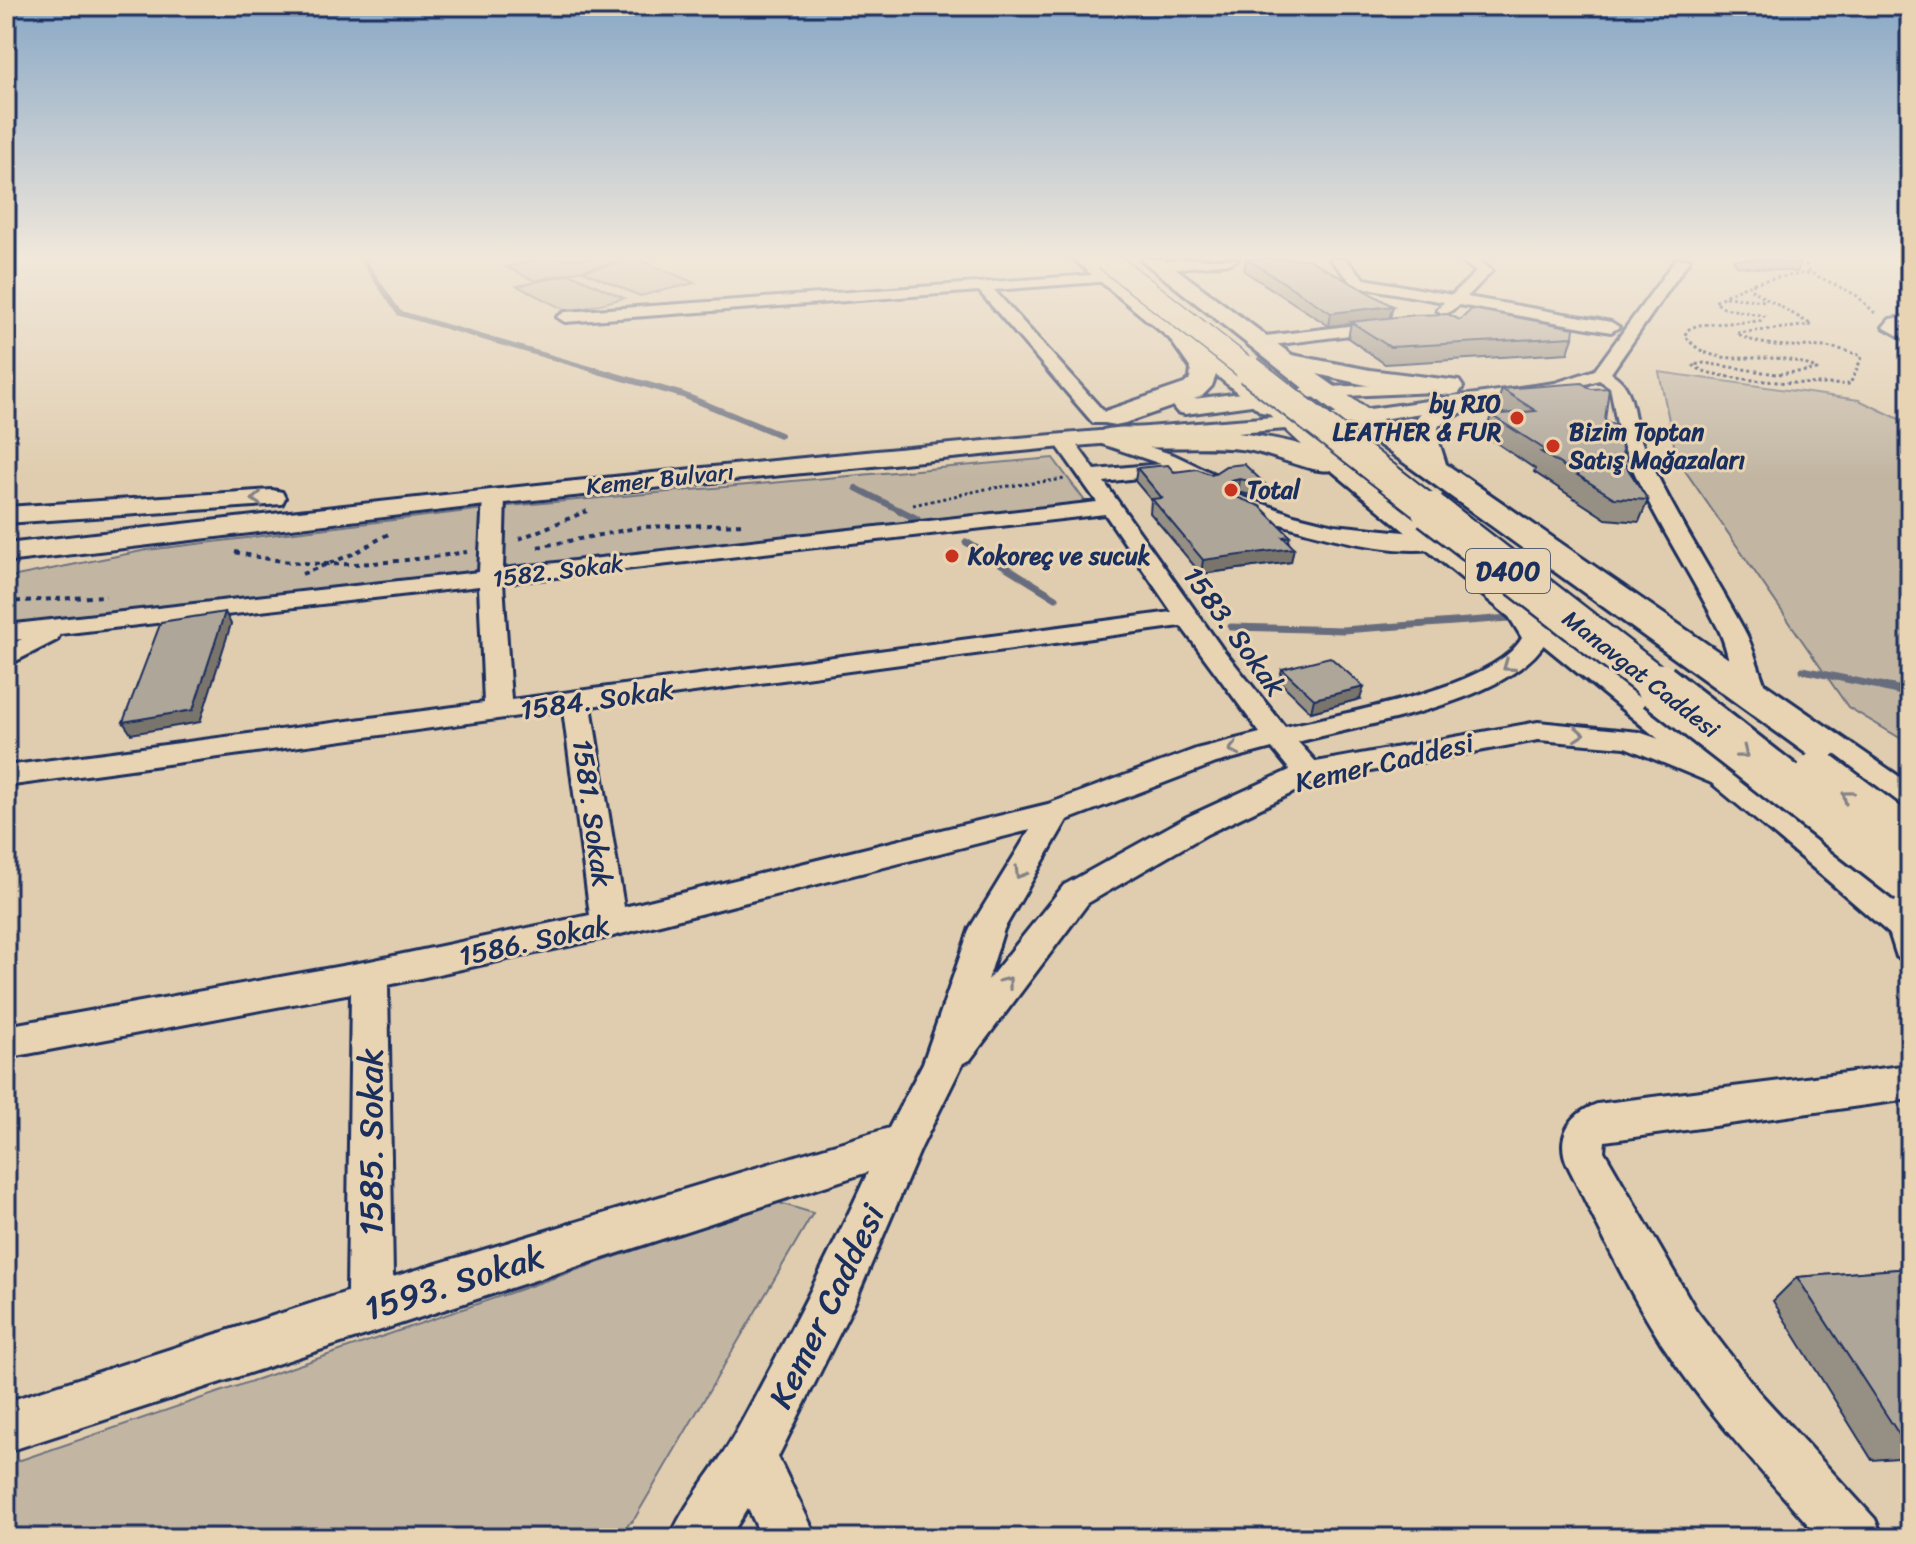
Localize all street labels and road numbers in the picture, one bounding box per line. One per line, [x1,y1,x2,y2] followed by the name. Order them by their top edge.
[584,450,736,508] street label: Kemer Bulvarı
[490,542,626,600] street label: 1582. Sokak
[1466,549,1550,593] road number: D400
[1170,555,1299,708] street label: 1583. Sokak
[1553,599,1729,750] street label: Manavgat Caddesi
[517,664,677,735] street label: 1584. Sokak
[1290,718,1480,807] street label: Kemer Caddesi
[558,736,627,891] street label: 1581. Sokak
[454,901,614,980] street label: 1586. Sokak
[341,1048,401,1236] street label: 1585. Sokak
[751,1192,903,1419] street label: Kemer Caddesi
[357,1227,552,1339] street label: 1593. Sokak

